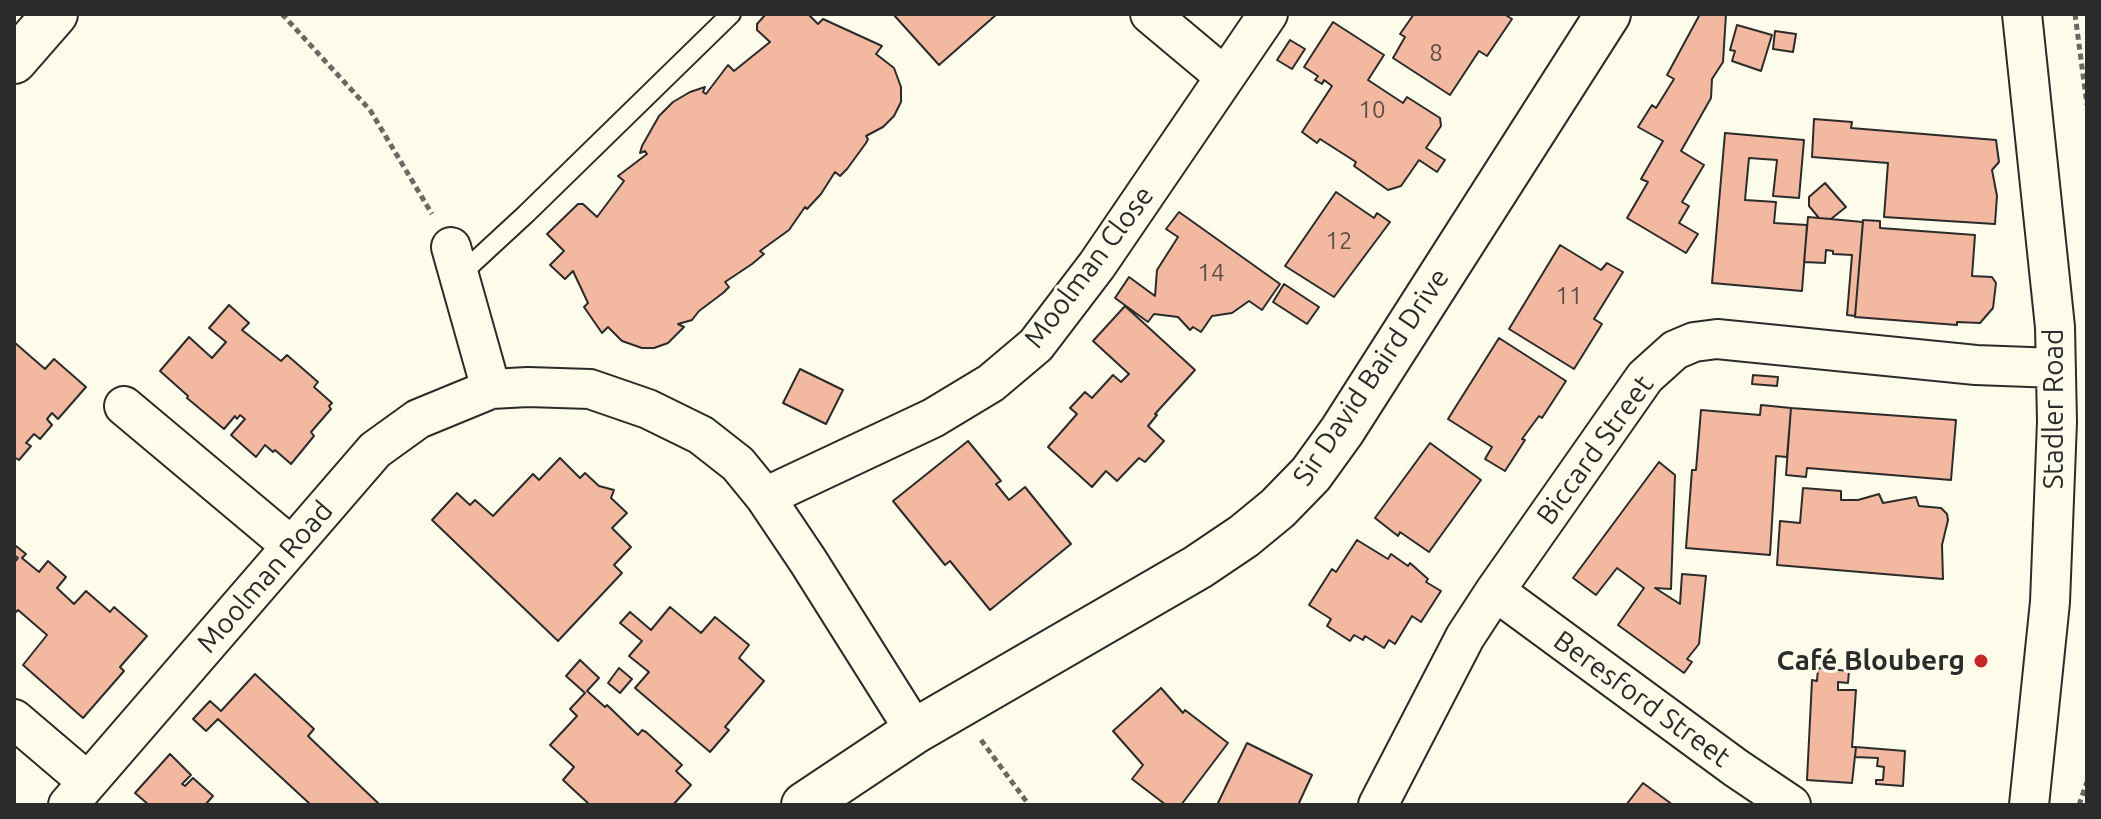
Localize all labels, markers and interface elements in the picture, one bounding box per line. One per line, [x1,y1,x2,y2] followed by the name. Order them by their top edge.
[1429,39,1443,67] house number: 8
[1358,96,1386,124] house number: 10
[1017,179,1161,355] street label: Moolman Close
[1325,227,1353,255] house number: 12
[1197,259,1225,287] house number: 14
[1286,262,1456,492] street label: Sir David Baird Drive
[1555,282,1583,310] house number: 11
[2037,329,2071,489] street label: Stadler Road
[1530,369,1660,531] street label: Biccard Street
[190,494,340,660] street label: Moolman Road
[1547,624,1737,774] street label: Beresford Street
[1777,644,1965,678] place label: Café Blouberg
[1972,652,1990,670] marker: Café Blouberg

